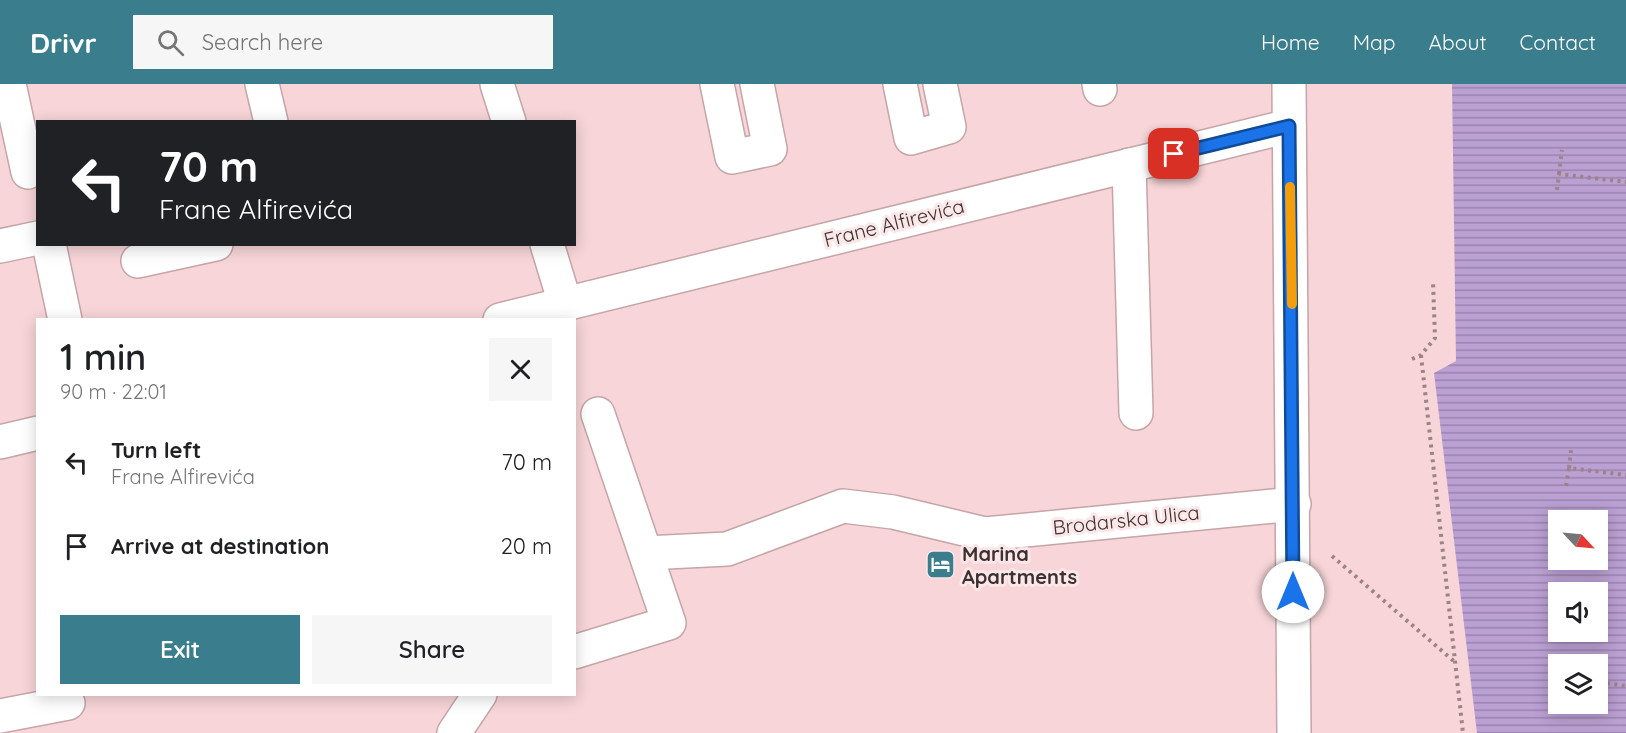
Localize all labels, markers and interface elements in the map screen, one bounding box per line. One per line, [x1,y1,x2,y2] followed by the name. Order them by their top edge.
[133,15,553,69] search box
[30,25,97,60] text: Drivr
[154,26,187,59] icon: search
[202,28,323,56] text: Search here
[1261,29,1320,55] text: Home
[1353,29,1396,55] text: Map
[1429,29,1487,55] text: About
[1520,29,1596,55] text: Contact
[1148,128,1199,179] pin
[1157,137,1190,170] icon: arrive
[159,140,258,193] text: 70 m
[60,144,138,222] icon: left
[159,192,353,226] text: Frane Alfirevića
[821,193,967,252] street label: Frane Alfirevića
[60,334,146,379] text: 1 min
[489,338,552,401] button: close
[60,379,167,404] text: 90 m · 22:01
[111,436,201,464] text: Turn left
[60,446,93,479] icon: left
[502,448,552,476] text: 70 m
[111,464,255,489] text: Frane Alfirevića
[1051,499,1201,540] street label: Brodarska Ulica
[1548,510,1608,570] north arrow
[1548,510,1608,714] map controls
[60,530,93,563] icon: arrive
[111,532,329,560] text: Arrive at destination
[501,532,552,560] text: 20 m
[962,541,1077,589] place label: Marina Apartments
[925,549,957,581] hotel icon: Marina Apartments
[1261,560,1325,624] position arrow
[1548,582,1608,642] button: sound
[60,615,300,684] button: Exit
[312,615,552,684] button: Share
[1548,654,1608,714] button: layers

